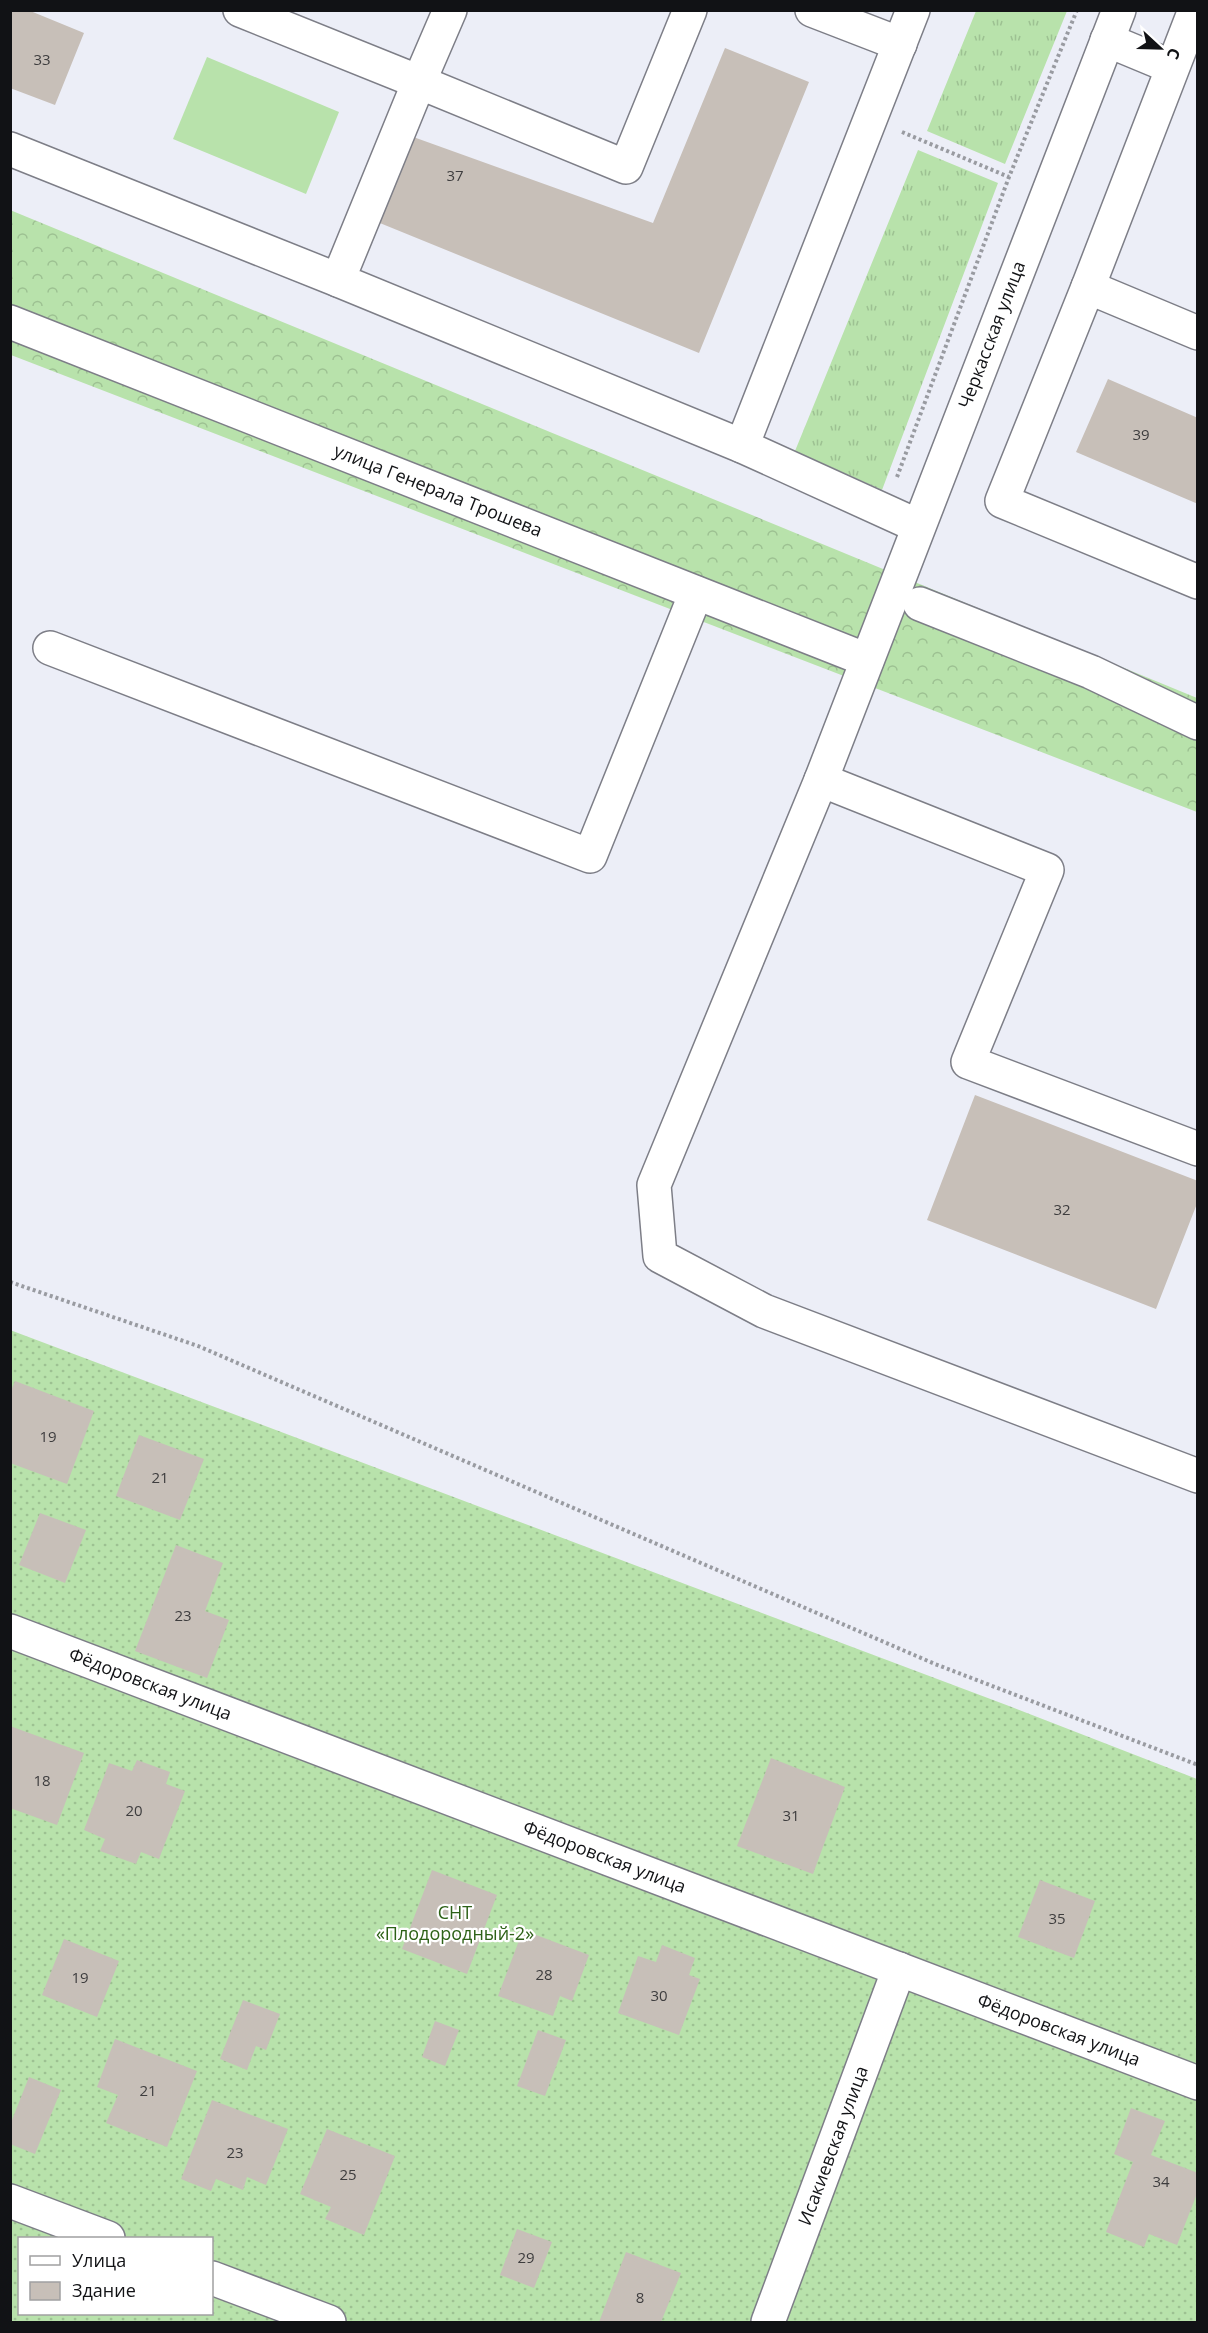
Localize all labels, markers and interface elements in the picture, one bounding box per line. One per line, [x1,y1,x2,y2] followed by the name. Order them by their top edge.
[1130,18,1190,78] north arrow
[1162,45,1186,62] text: С
[33,49,51,69] house number: 33
[446,165,464,185] house number: 37
[952,257,1030,412] street label: Черкасская улица
[1132,424,1150,444] house number: 39
[331,438,546,542] street label: улица Генерала Трошева
[1053,1199,1071,1219] house number: 32
[39,1426,57,1446] house number: 19
[151,1467,169,1487] house number: 21
[174,1605,192,1625] house number: 23
[66,1642,235,1725] street label: Фёдоровская улица
[33,1770,51,1790] house number: 18
[125,1800,143,1820] house number: 20
[782,1805,800,1825] house number: 31
[520,1814,690,1898] street label: Фёдоровская улица
[376,1900,534,1945] park label: СНТ «Плодородный-2»
[1048,1908,1066,1928] house number: 35
[535,1964,553,1984] house number: 28
[71,1967,89,1987] house number: 19
[650,1985,668,2005] house number: 30
[974,1987,1144,2071] street label: Фёдоровская улица
[792,2062,873,2228] street label: Исакиевская улица
[139,2080,157,2100] house number: 21
[226,2142,244,2162] house number: 23
[339,2164,357,2184] house number: 25
[1152,2171,1170,2191] house number: 34
[18,2237,213,2315] legend
[517,2247,535,2267] house number: 29
[72,2248,126,2272] text: Улица
[72,2278,136,2302] text: Здание
[636,2287,644,2307] house number: 8

